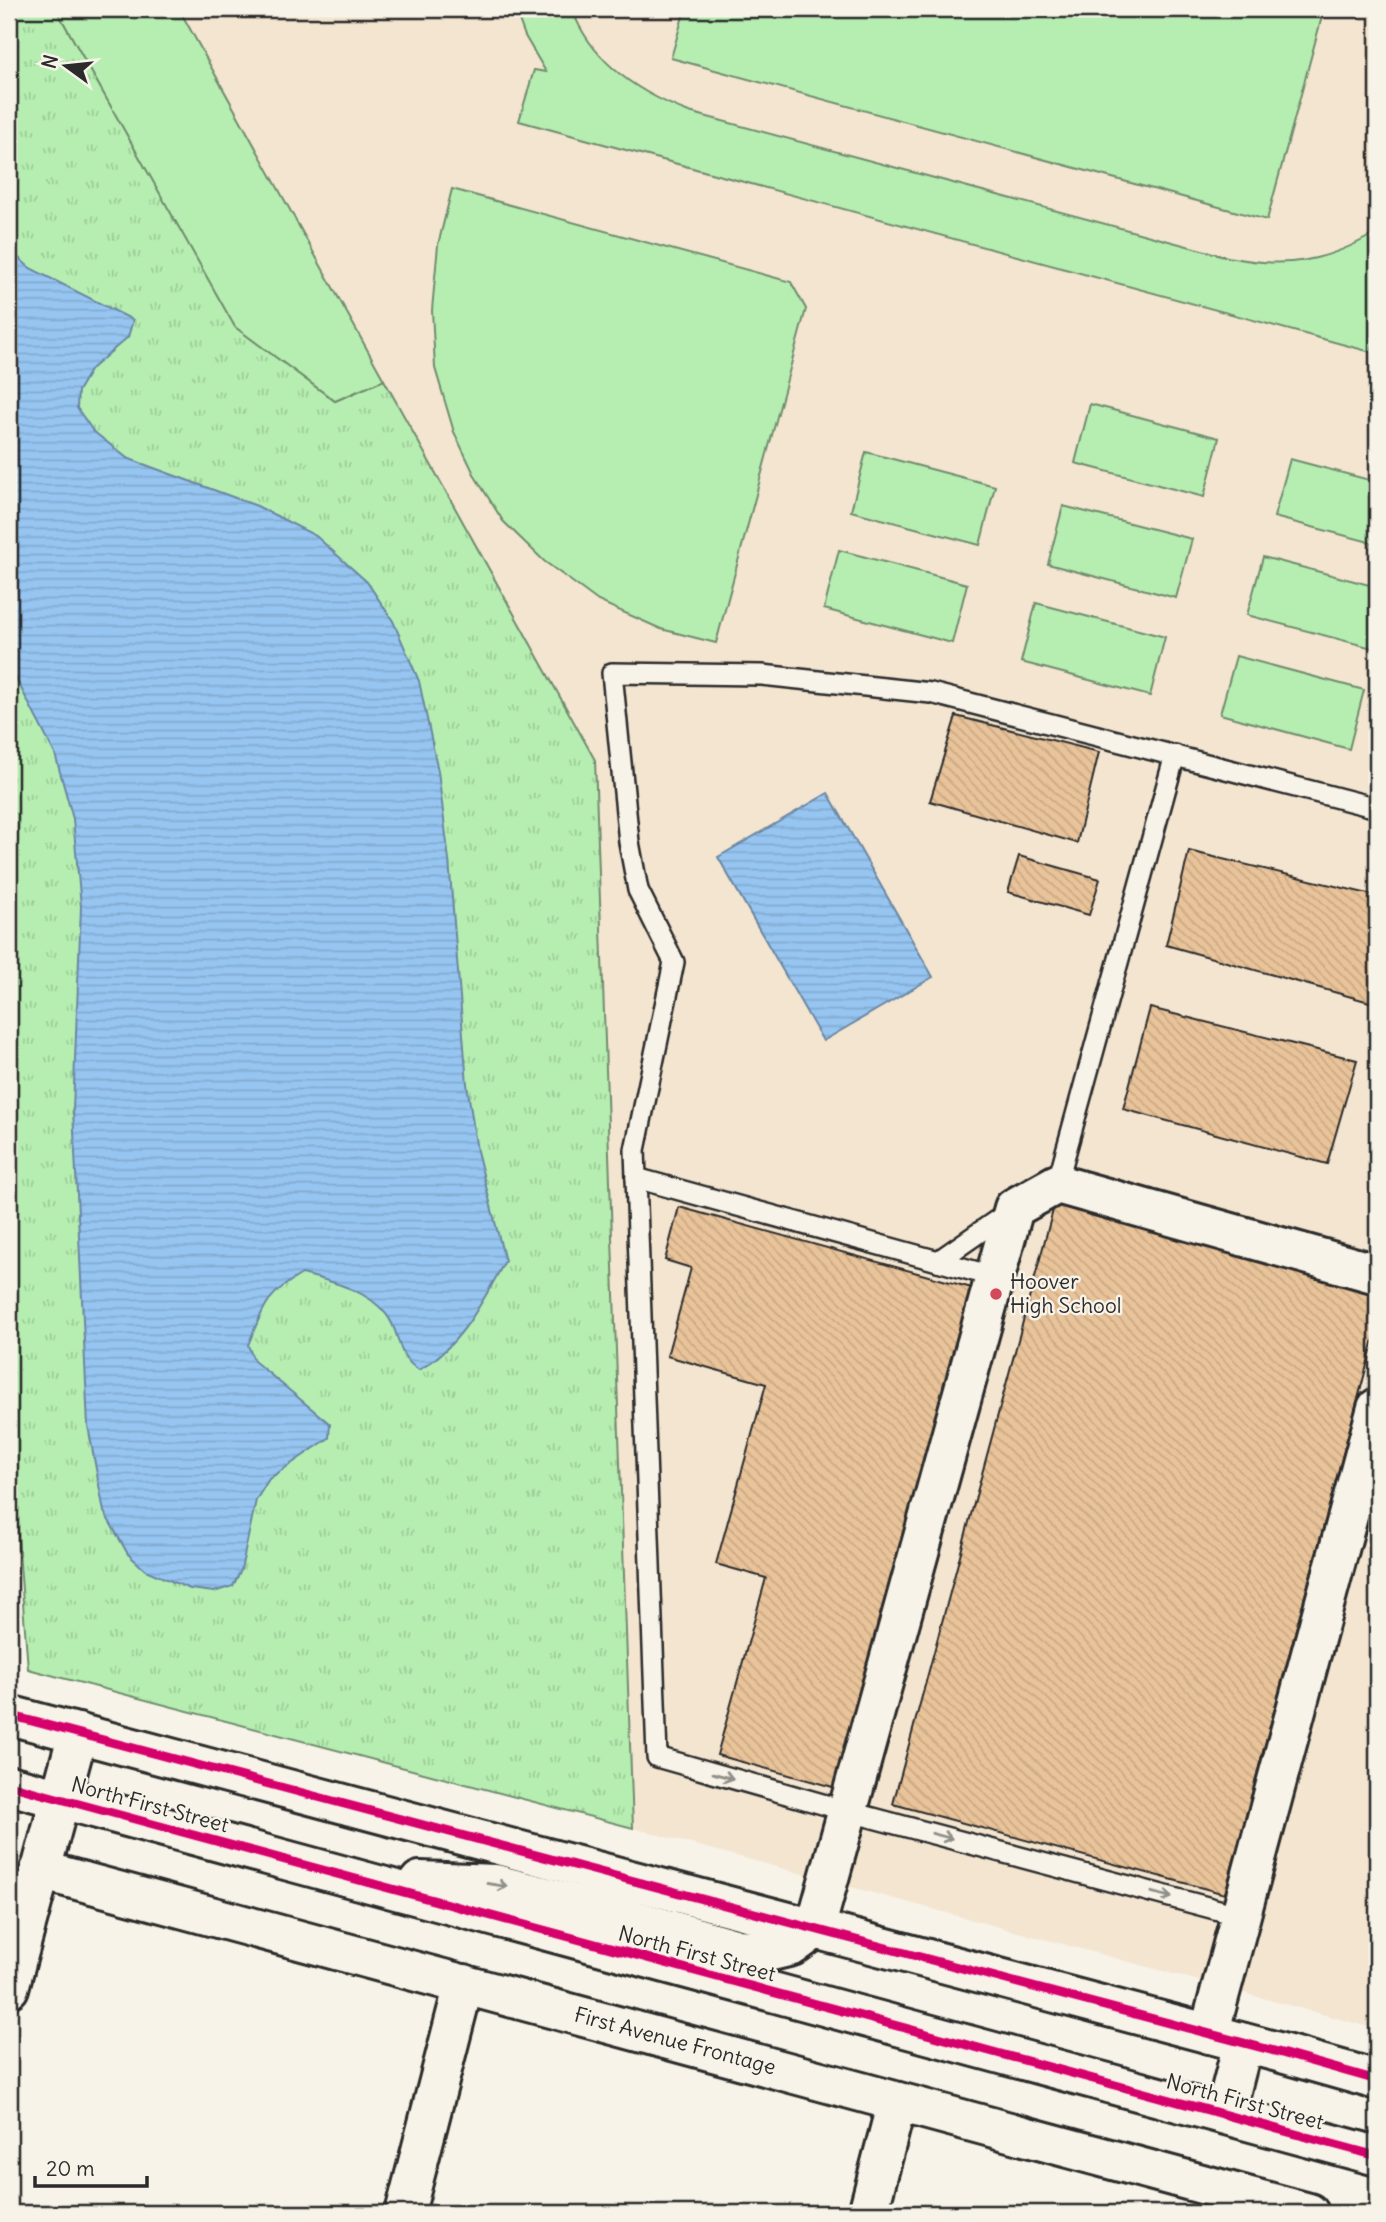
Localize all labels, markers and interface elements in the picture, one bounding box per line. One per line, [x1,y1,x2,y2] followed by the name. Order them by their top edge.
[32,32,102,102] north arrow
[36,52,63,71] text: N
[1010,1268,1121,1319] place label: Hoover High School
[988,1286,1004,1302] marker: Hoover High School
[711,1770,734,1783] one-way arrow
[69,1771,232,1838] street label: North First Street
[931,1831,953,1844] one-way arrow
[485,1879,508,1892] one-way arrow
[1150,1889,1173,1902] one-way arrow
[616,1920,779,1987] street label: North First Street
[571,2001,779,2080] street label: First Avenue Frontage
[1164,2068,1327,2135] street label: North First Street
[35,2145,147,2189] scale bar
[46,2155,95,2182] text: 20 m

